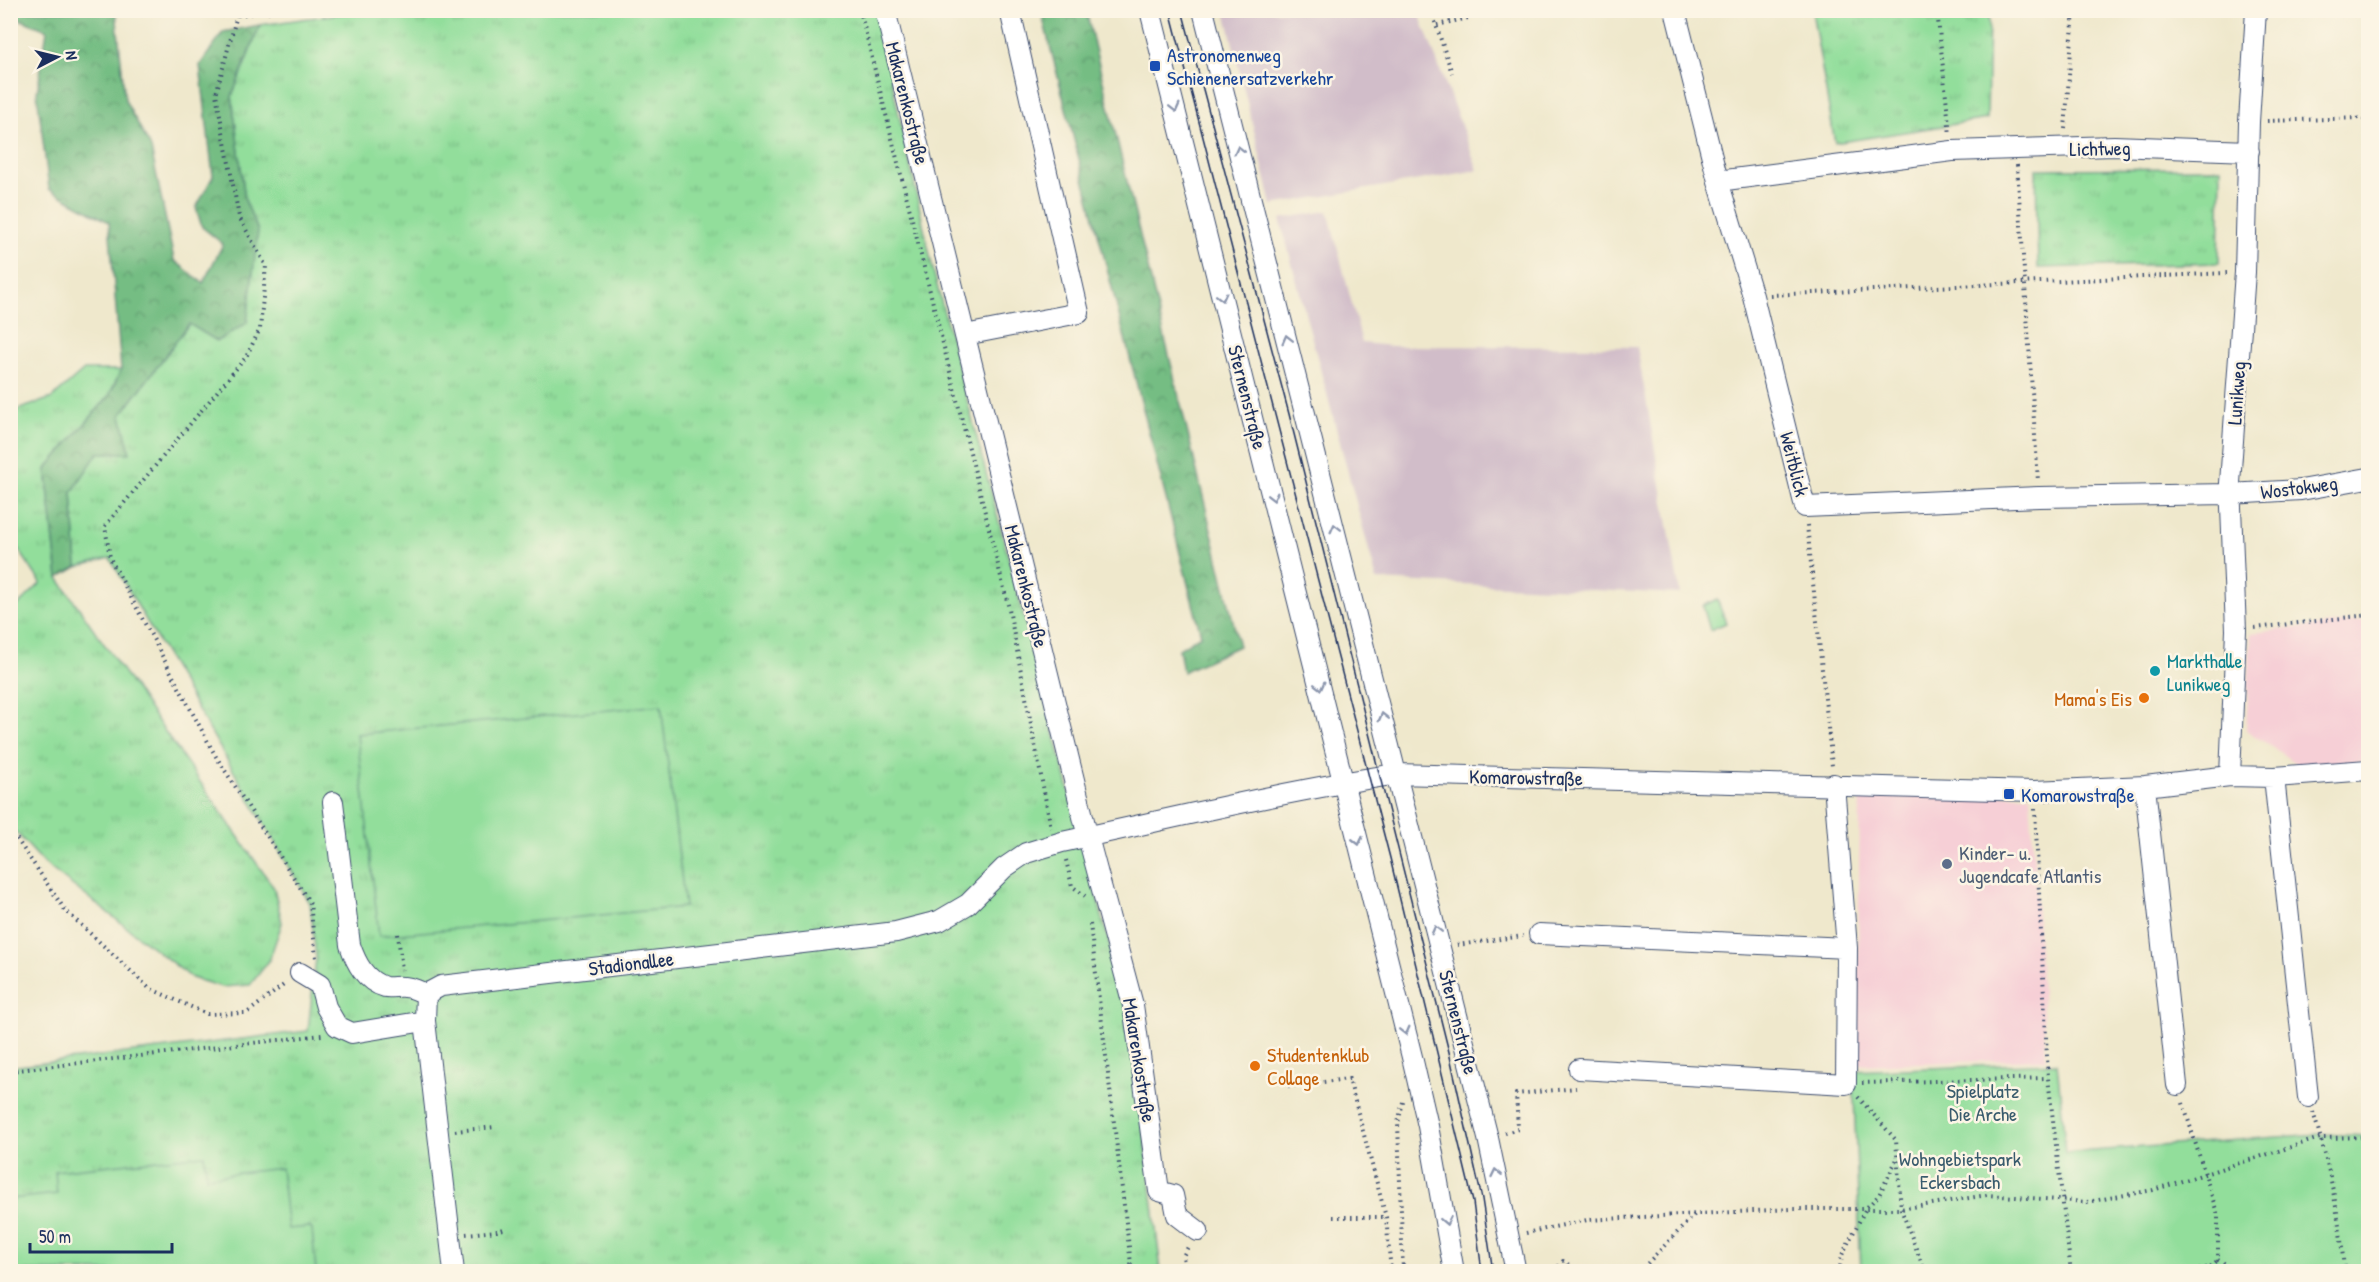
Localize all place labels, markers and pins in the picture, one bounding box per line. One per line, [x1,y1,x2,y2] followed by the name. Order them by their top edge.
[1167,41,1334,91] place label: Astronomenweg Schienenersatzverkehr
[1148,59,1162,73] marker: Astronomenweg Schienenersatzverkehr
[2167,647,2242,697] place label: Markthalle Lunikweg
[2148,664,2162,678] marker: Markthalle Lunikweg
[2054,685,2132,712] place label: Mama's Eis
[2137,691,2151,705] marker: Mama's Eis
[2021,781,2135,808] place label: Komarowstraße
[2002,787,2016,801] marker: Komarowstraße
[1959,839,2102,889] place label: Kinder- u. Jugendcafe Atlantis
[1940,857,1954,871] marker: Kinder- u. Jugendcafe Atlantis
[1267,1041,1370,1091] place label: Studentenklub Collage
[1248,1059,1262,1073] marker: Studentenklub Collage

